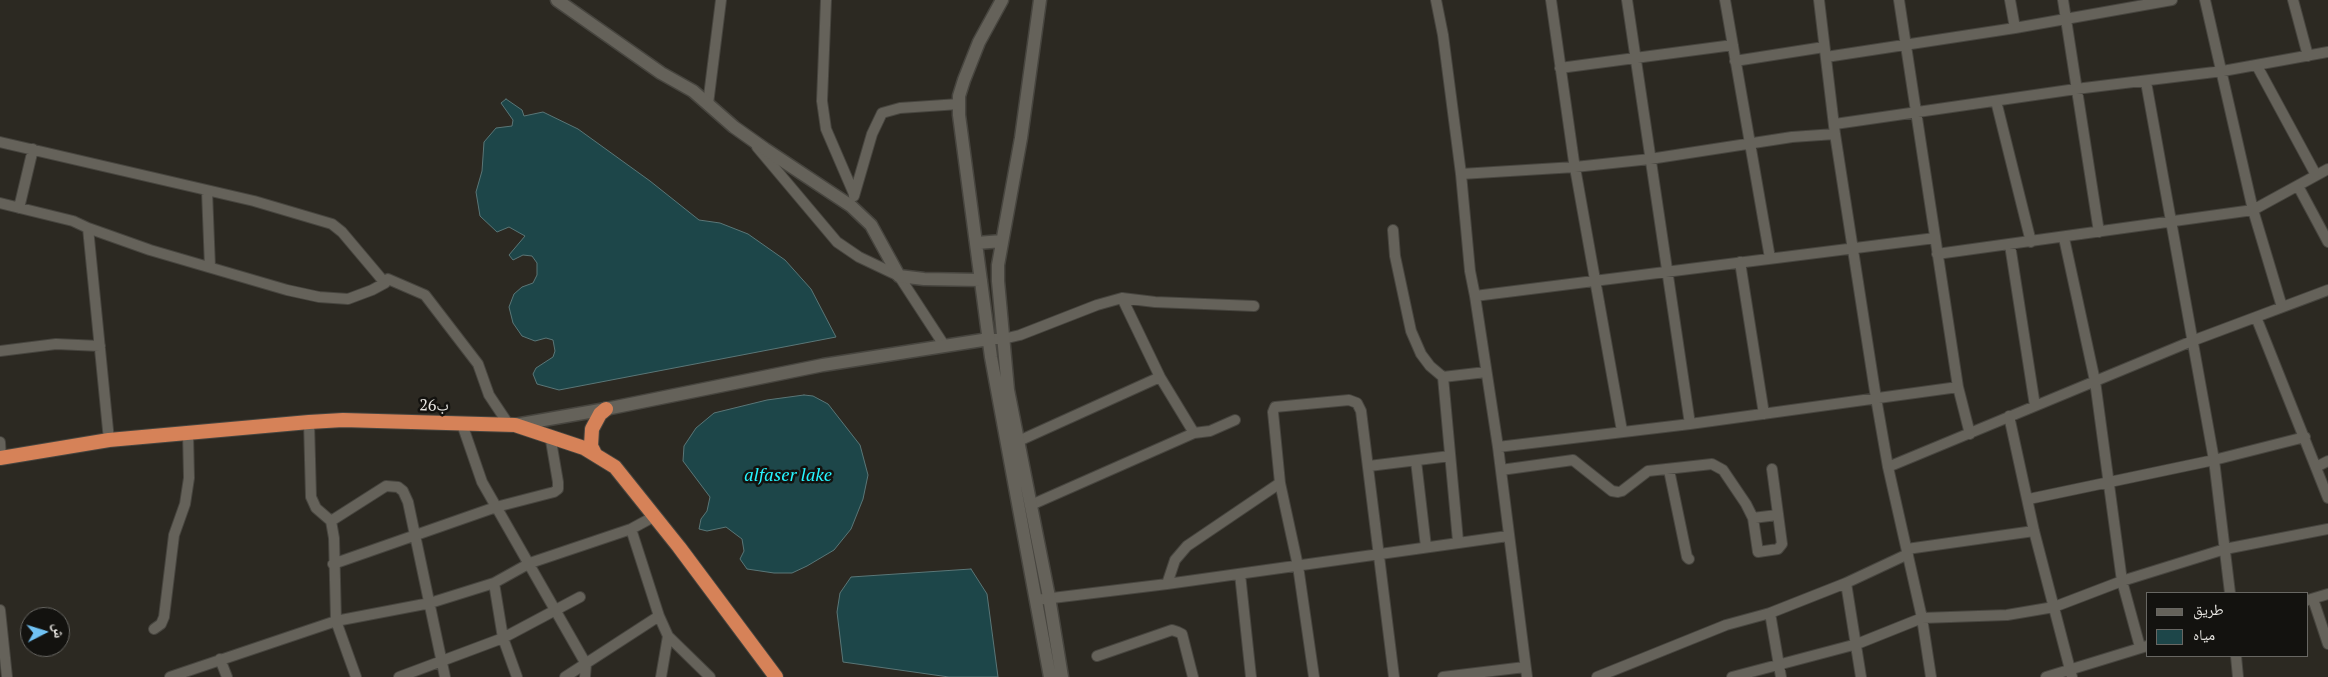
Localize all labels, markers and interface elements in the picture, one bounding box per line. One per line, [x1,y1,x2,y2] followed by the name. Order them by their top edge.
[419,396,449,416] street label: 26ب
[744,465,832,487] water label: alfaser lake
[2146,592,2308,657] legend
[2193,599,2224,619] text: طريق
[20,607,70,657] north arrow
[49,622,70,639] text: ش
[2193,624,2215,644] text: مياه

